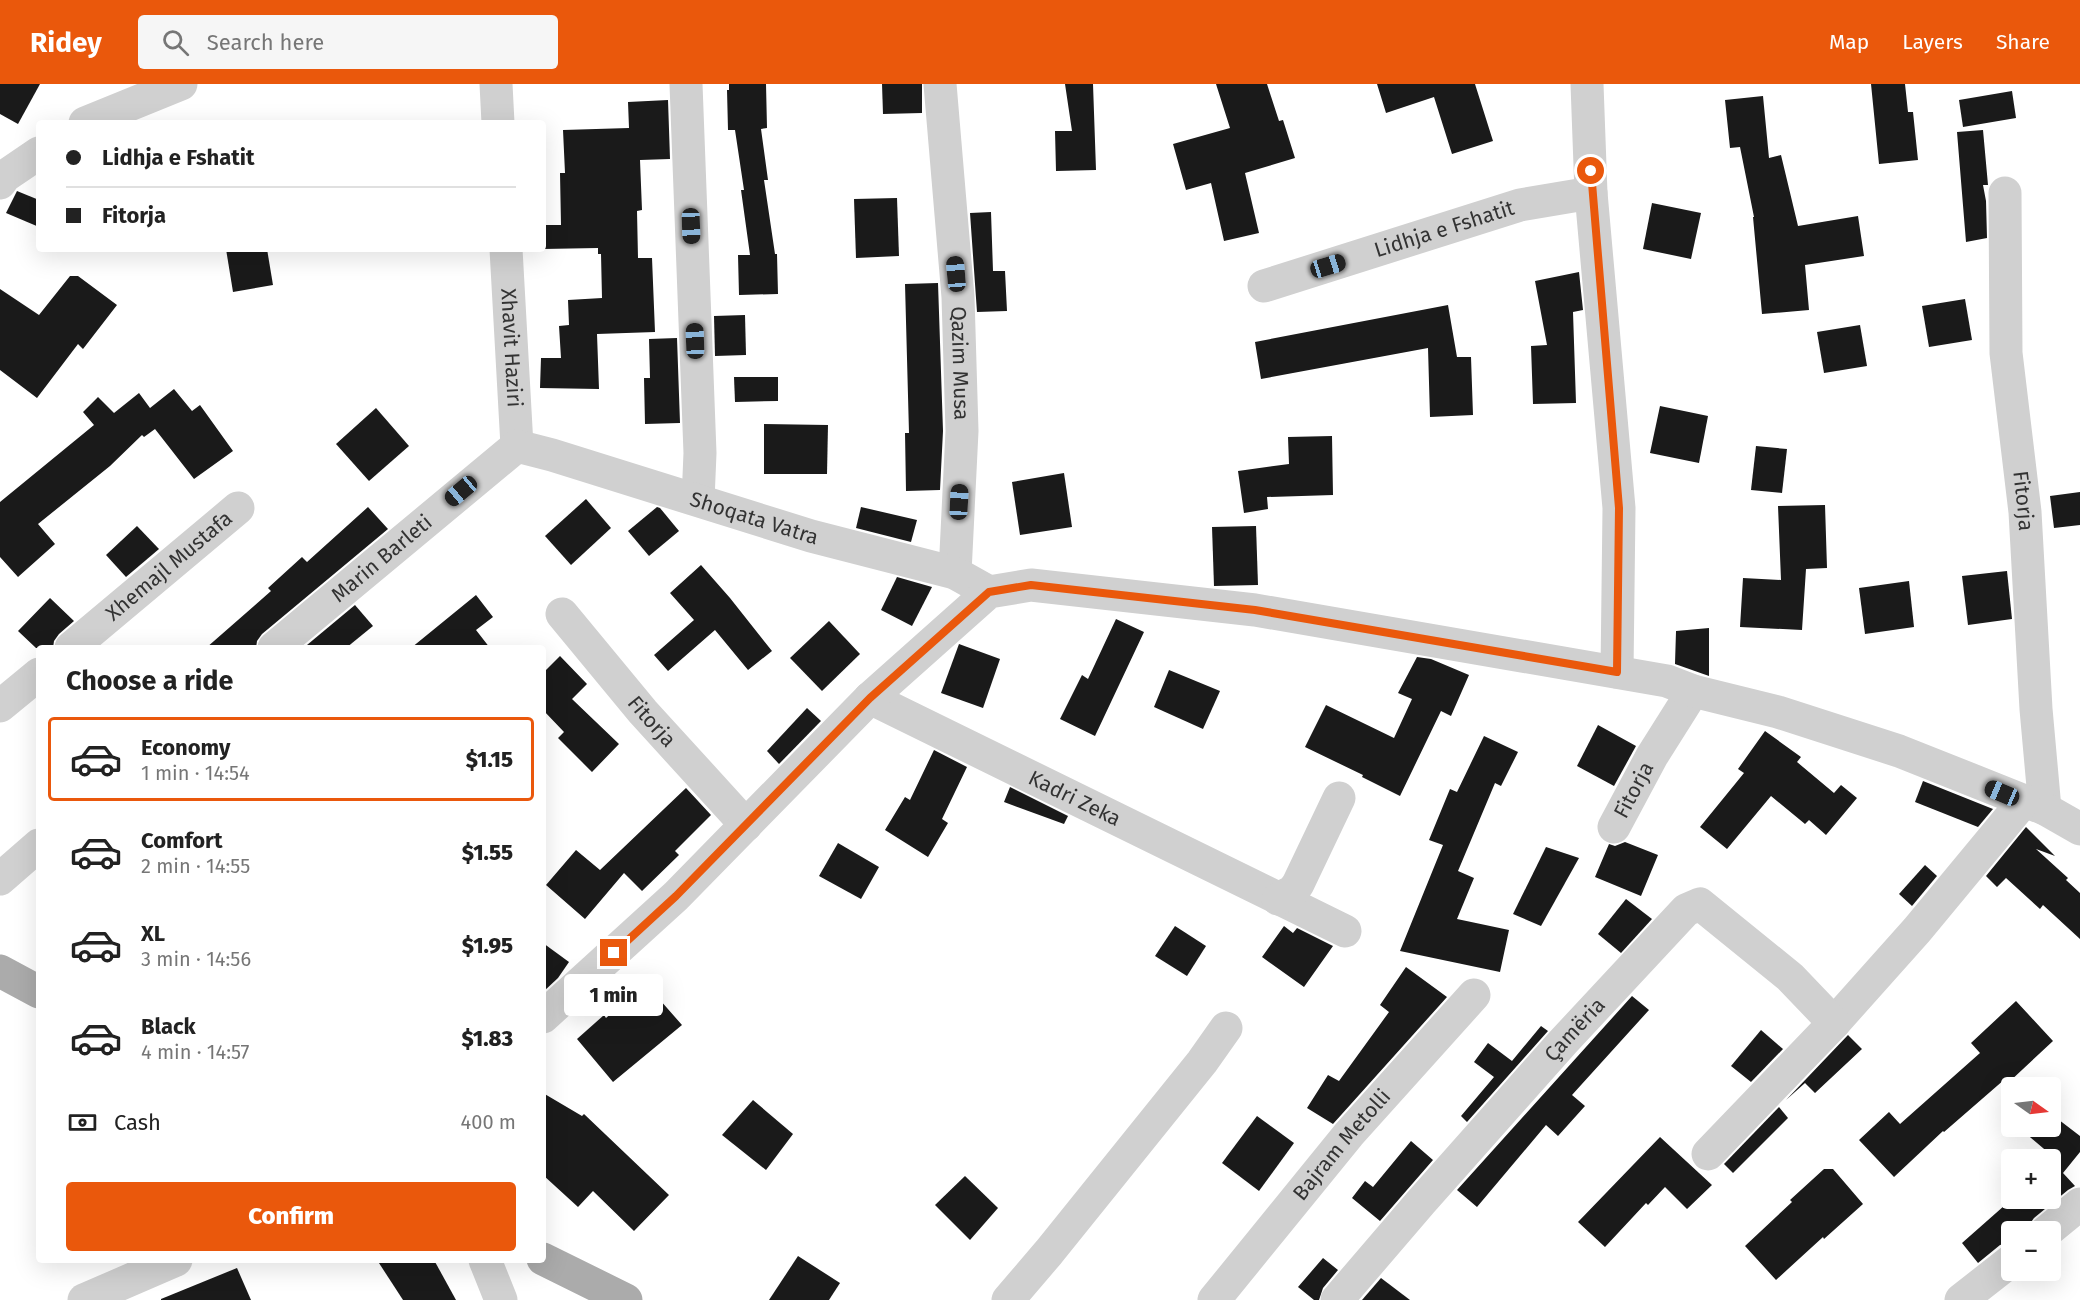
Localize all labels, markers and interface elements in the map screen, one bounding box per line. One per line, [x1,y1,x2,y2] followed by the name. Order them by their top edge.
[138,15,558,69] search box
[30,26,102,59] text: Ridey
[159,26,192,59] icon: search
[207,29,324,56] text: Search here
[1829,29,1869,55] text: Map
[1902,29,1963,55] text: Layers
[1996,29,2050,55] text: Share
[102,144,254,171] text: Lidhja e Fshatit
[1577,157,1604,184] route start
[1371,195,1518,263] street label: Lidhja e Fshatit
[102,202,166,229] text: Fitorja
[681,208,701,244] car
[1308,252,1348,280] car
[945,255,967,293] car
[495,288,528,408] street label: Xhavit Haziri
[945,306,975,421] street label: Qazim Musa
[685,323,705,359] car
[2007,469,2039,532] street label: Fitorja
[441,473,481,509] car
[949,484,969,520] car
[687,486,821,550] street label: Shoqata Vatra
[100,505,238,626] street label: Xhemajl Mustafa
[326,509,437,608] street label: Marin Barleti
[66,665,233,697] text: Choose a ride
[622,690,682,753] street label: Fitorja
[69,732,123,786] icon: car
[141,734,230,761] text: Economy
[466,746,513,773] text: $1.15
[1608,757,1660,823] street label: Fitorja
[141,761,250,785] text: 1 min · 14:54
[1024,765,1125,832] street label: Kadri Zeka
[1982,778,2022,808] car
[69,825,123,879] icon: car
[141,827,222,854] text: Comfort
[462,839,513,866] text: $1.55
[141,854,250,878] text: 2 min · 14:55
[69,918,123,972] icon: car
[141,920,165,947] text: XL
[462,932,513,959] text: $1.95
[600,939,627,966] route end
[141,947,251,971] text: 3 min · 14:56
[564,974,664,1016] callout: 1 min
[590,983,637,1007] text: 1 min
[1539,992,1611,1067] street label: Çamëria
[69,1011,123,1065] icon: car
[141,1013,196,1040] text: Black
[461,1025,513,1052] text: $1.83
[141,1040,249,1064] text: 4 min · 14:57
[2001,1077,2061,1137] north arrow
[2001,1077,2061,1281] map controls
[1287,1084,1396,1206] street label: Bajram Metolli
[66,1106,99,1139] icon: cash
[114,1109,161,1136] text: Cash
[461,1110,516,1134] text: 400 m
[2001,1149,2061,1209] button: +
[66,1182,516,1251] button: Confirm
[2001,1221,2061,1281] button: −

